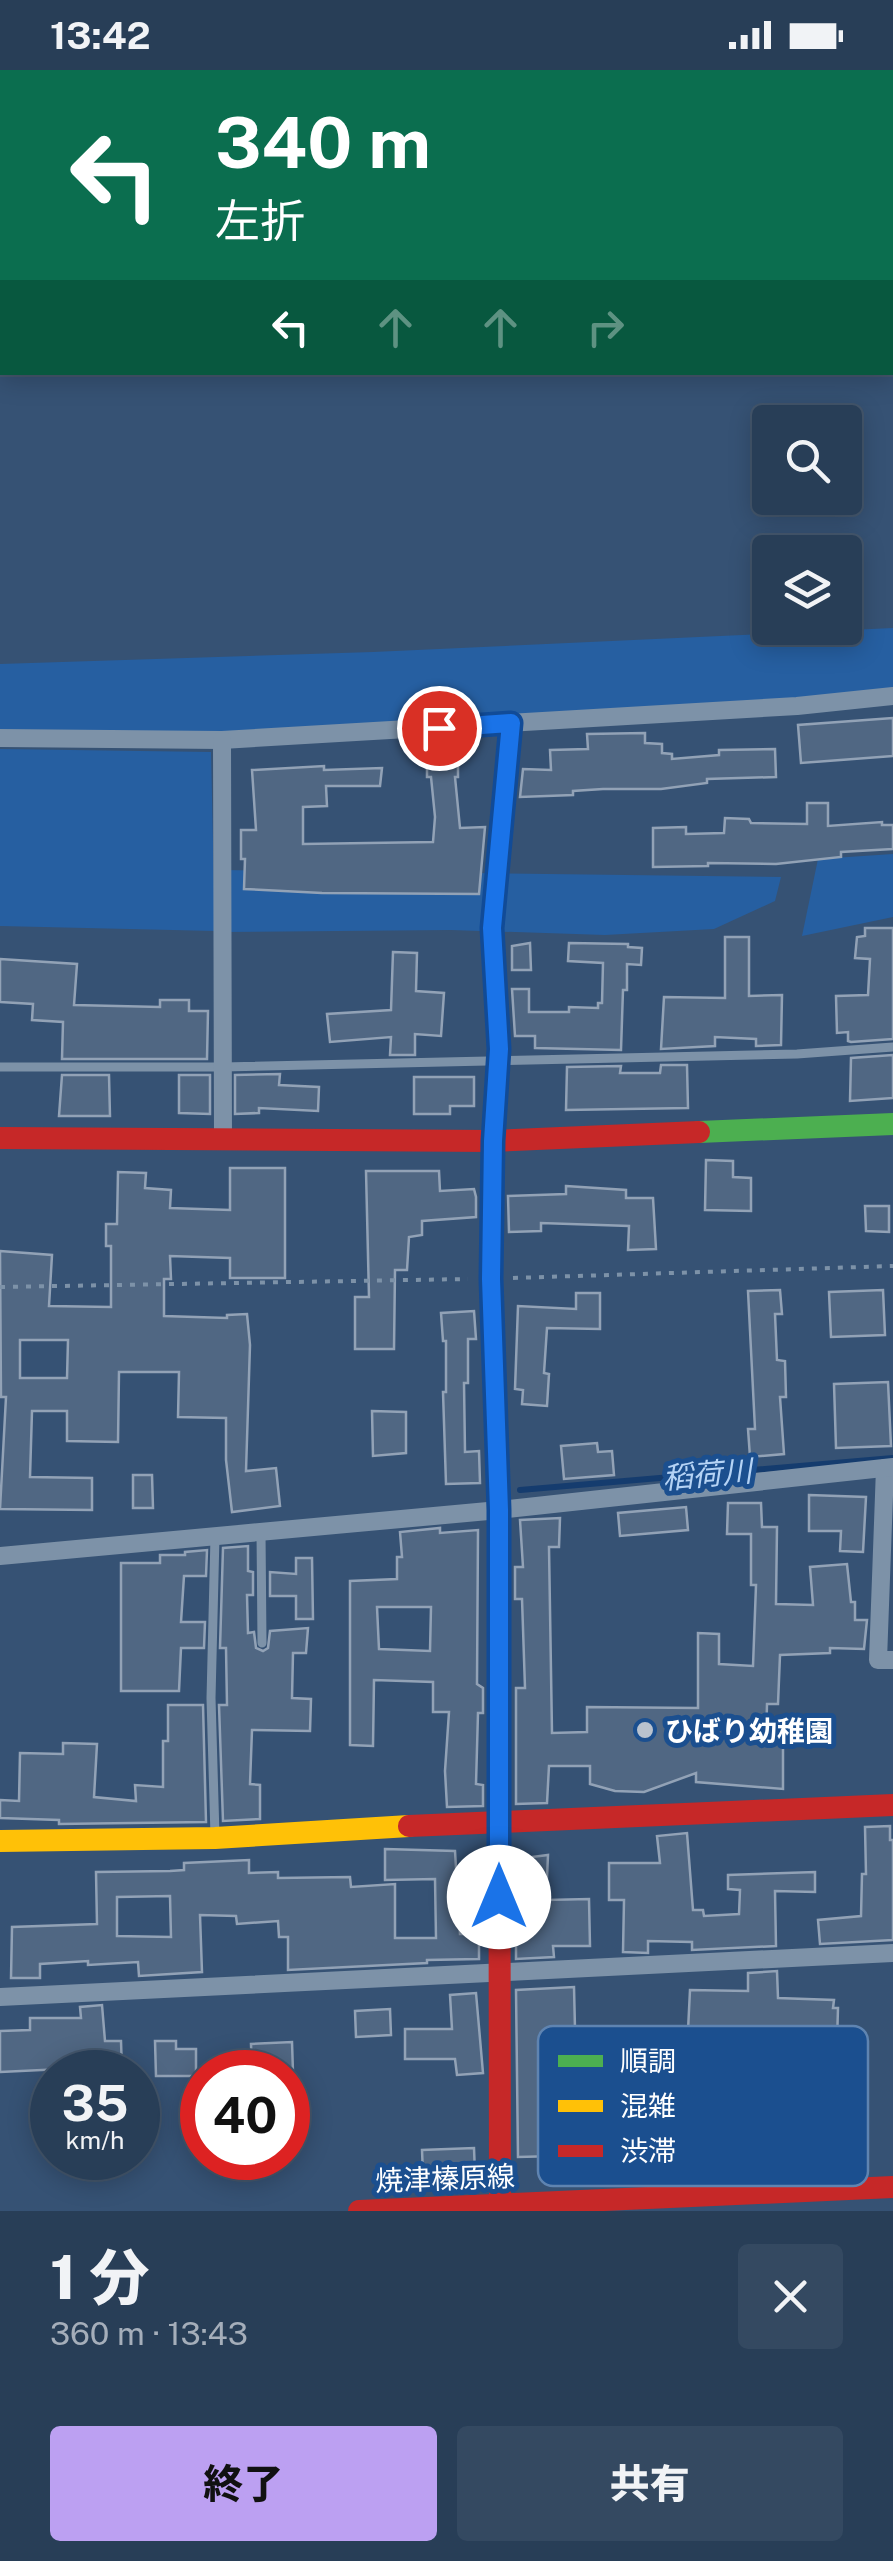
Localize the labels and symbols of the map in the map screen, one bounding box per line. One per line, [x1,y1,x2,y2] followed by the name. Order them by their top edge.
[397,686,482,771] pin
[661,1452,756,1496] water label: 稻荷川
[665,1714,833,1747] place label: ひばり幼稚園
[634,1719,656,1741] marker: ひばり幼稚園
[447,1845,551,1949] position arrow
[538,2026,868,2186] legend
[620,2044,676,2077] text: 順調
[180,2050,310,2180] speed limit sign: 40
[620,2089,676,2122] text: 混雑
[620,2134,676,2167] text: 渋滞
[374,2159,516,2197] street label: 焼津榛原線

